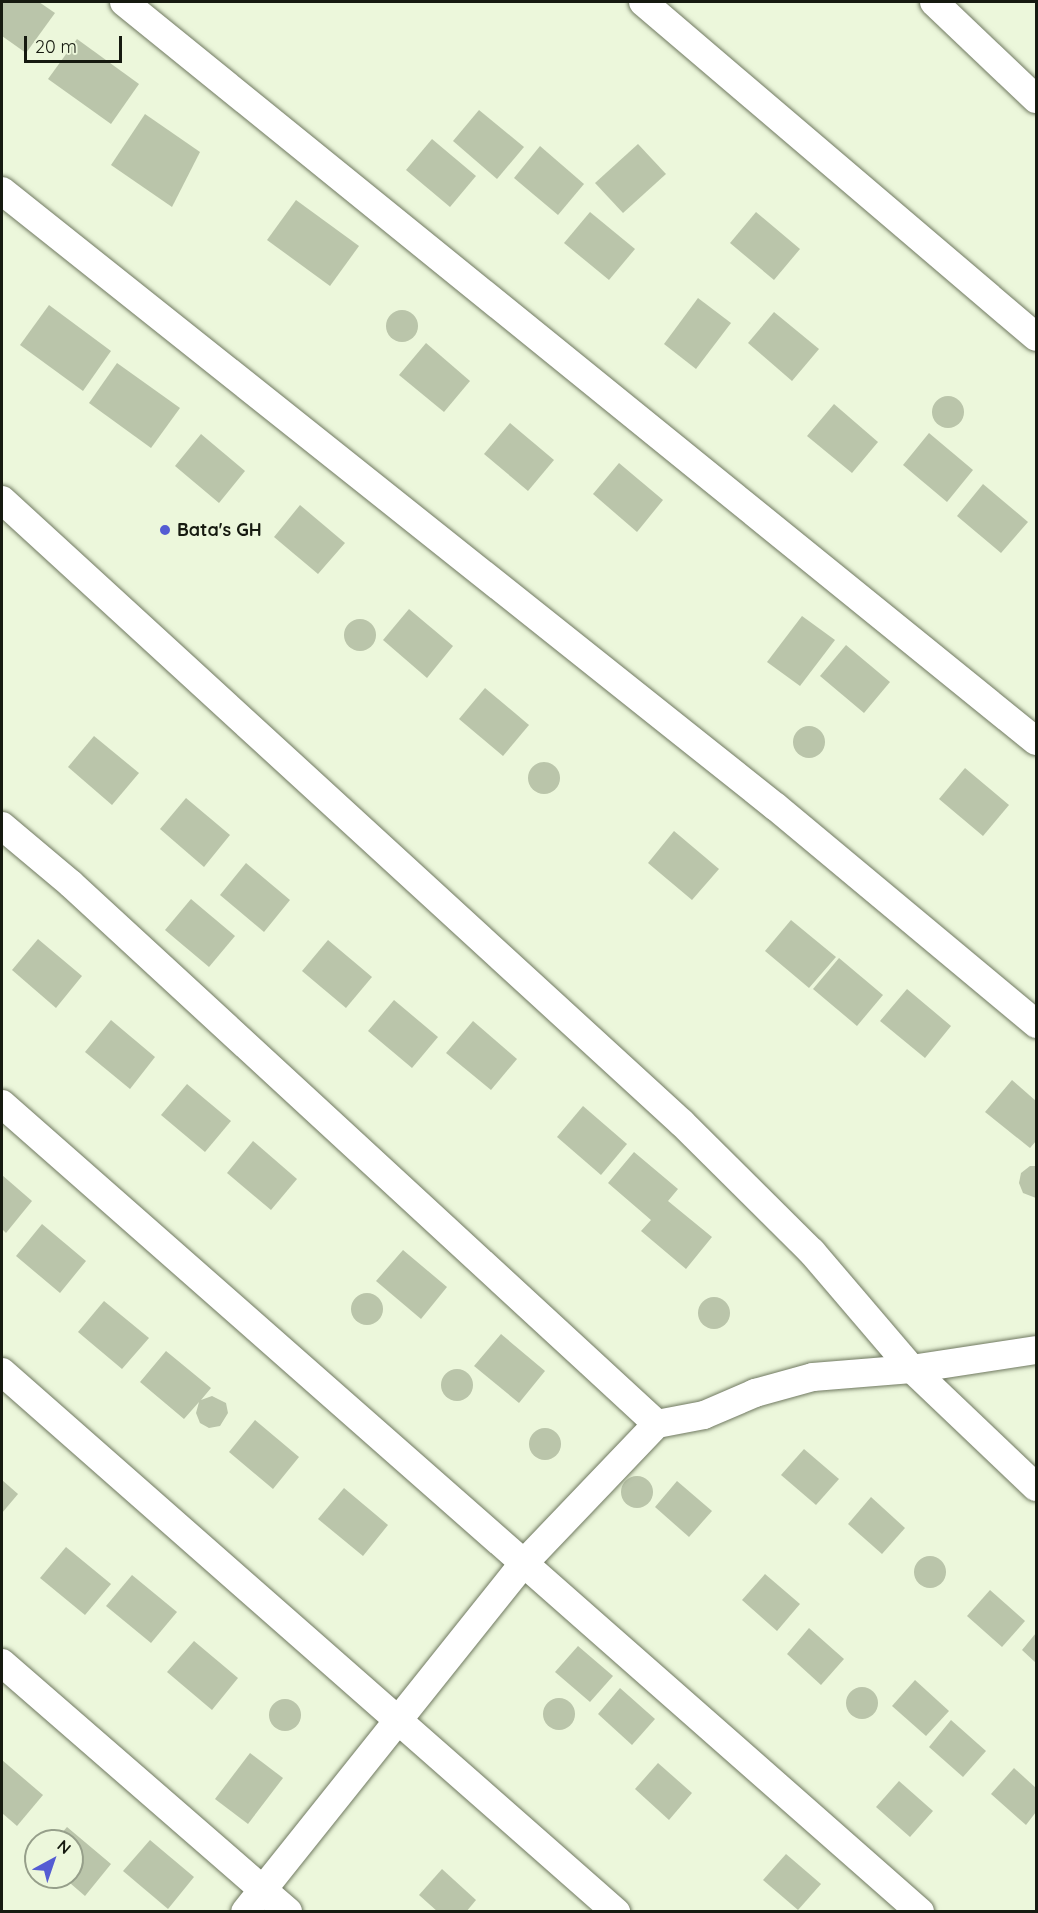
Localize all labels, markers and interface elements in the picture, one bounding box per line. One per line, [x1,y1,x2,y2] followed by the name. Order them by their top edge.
[27,24,124,62] scale bar
[35,35,77,58] text: 20 m
[177,519,262,541] place label: Bata's GH
[158,523,172,537] marker: Bata's GH
[24,1829,84,1889] north arrow
[53,1835,75,1858] text: N

